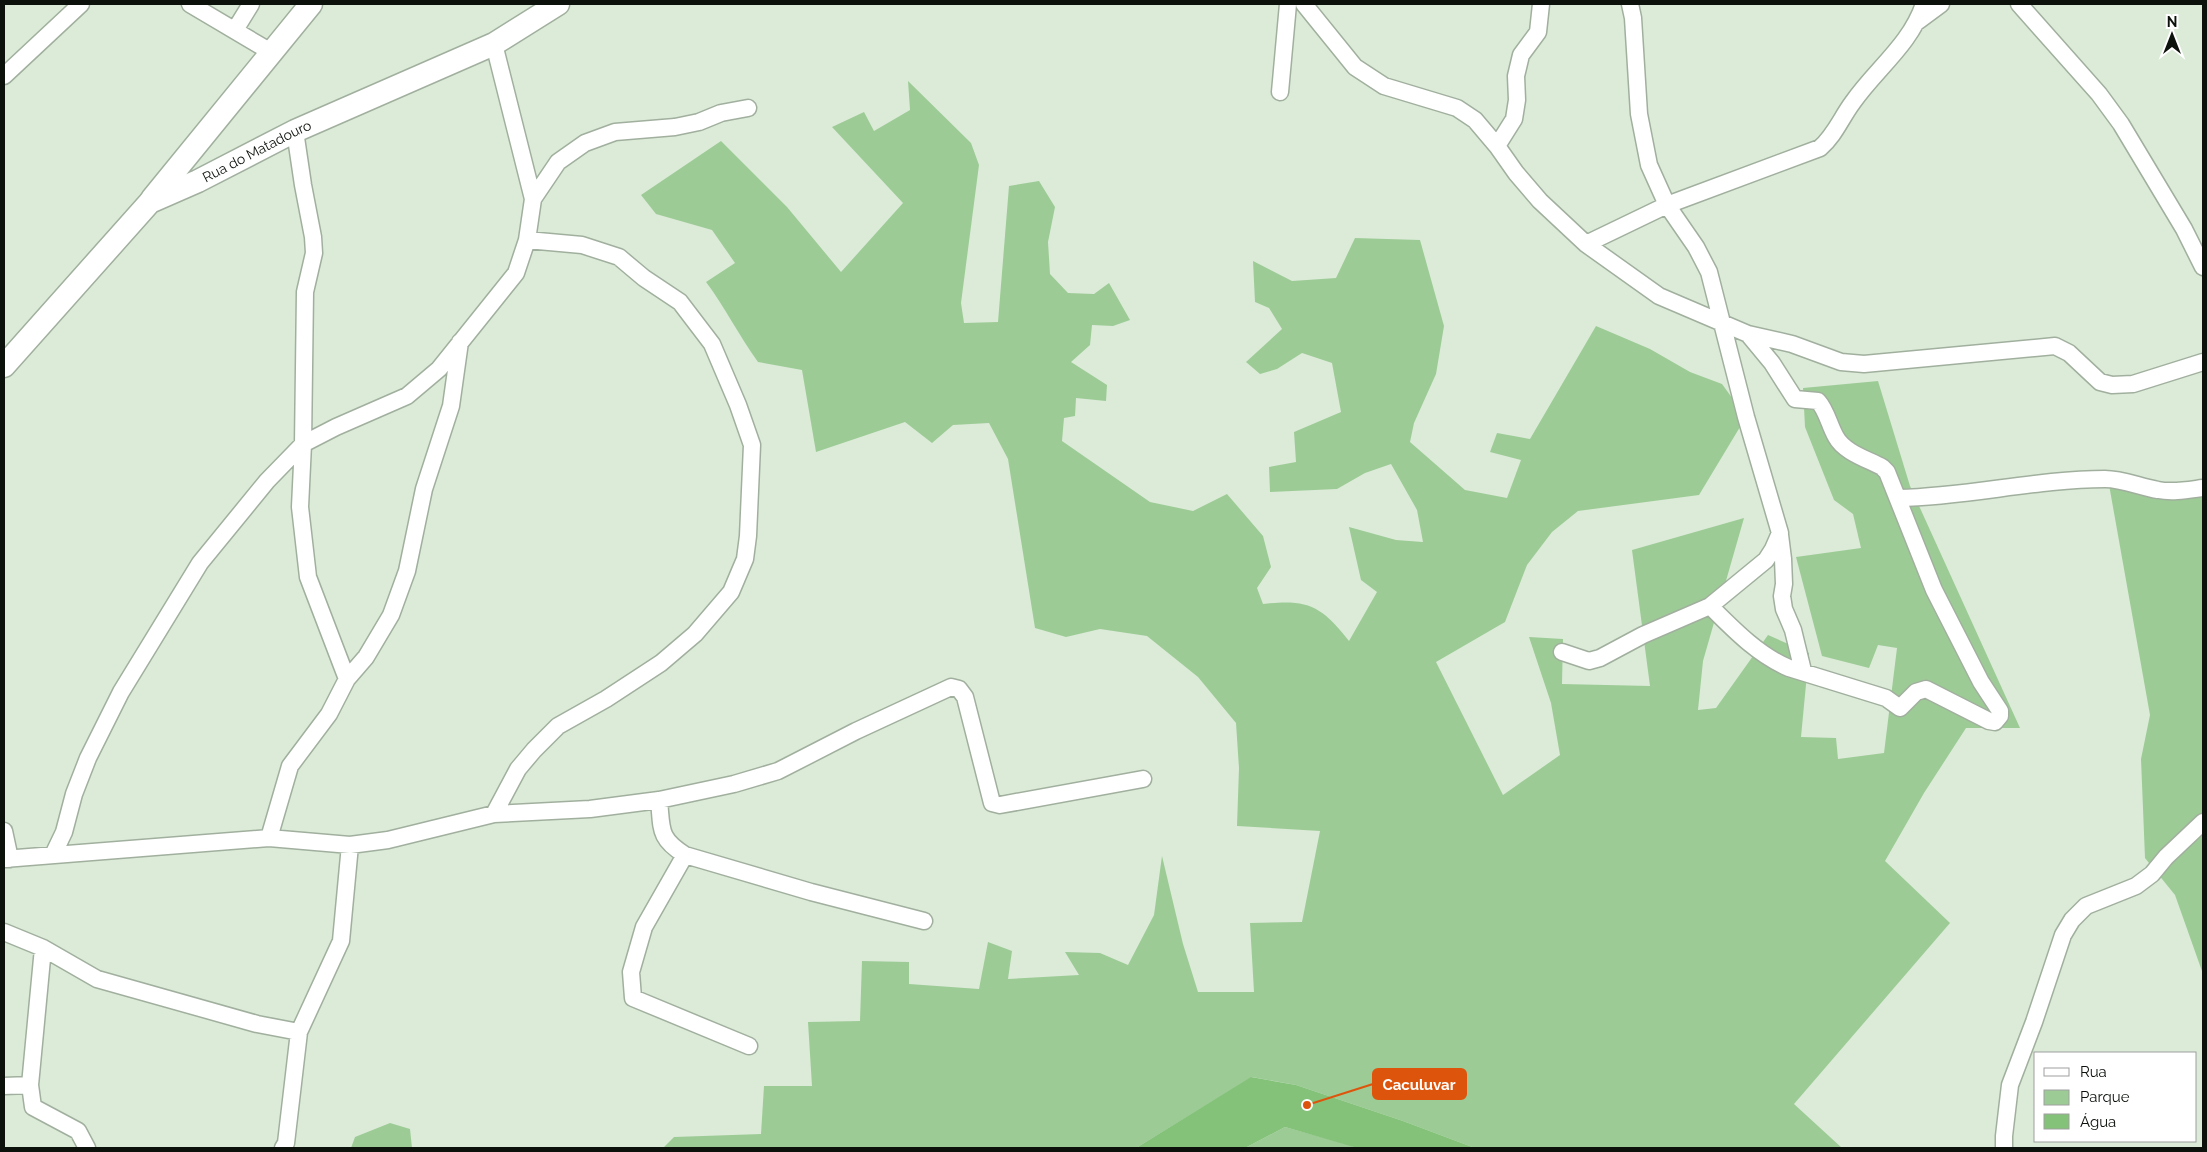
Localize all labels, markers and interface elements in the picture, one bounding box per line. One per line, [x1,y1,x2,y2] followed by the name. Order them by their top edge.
[2147,10,2197,60] north arrow
[2167,14,2177,30] text: N
[200,117,314,185] street label: Rua do Matadouro
[2034,1052,2197,1142] legend
[2080,1063,2107,1081] text: Rua
[1373,1069,1466,1099] callout: Caculuvar
[1382,1076,1456,1094] text: Caculuvar
[2080,1088,2130,1106] text: Parque
[2080,1113,2116,1131] text: Água

